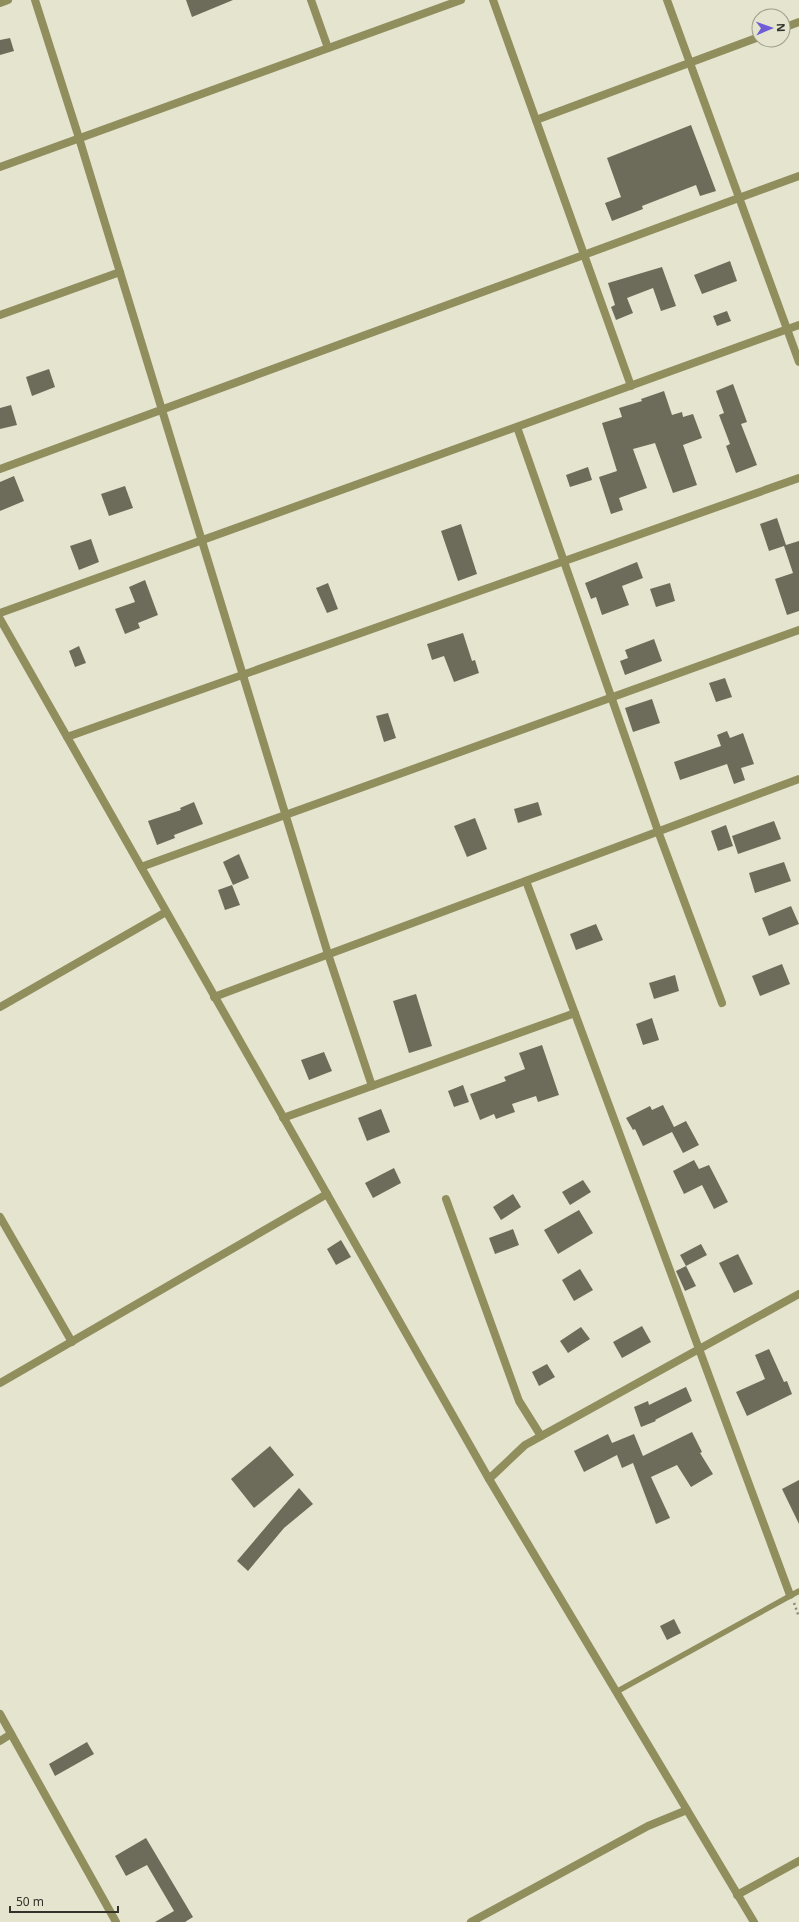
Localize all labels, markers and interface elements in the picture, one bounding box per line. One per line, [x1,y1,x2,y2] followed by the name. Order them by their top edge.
[751,8,791,48] north arrow
[774,23,789,32] text: N
[10,1888,118,1914] scale bar
[16,1893,44,1910] text: 50 m

